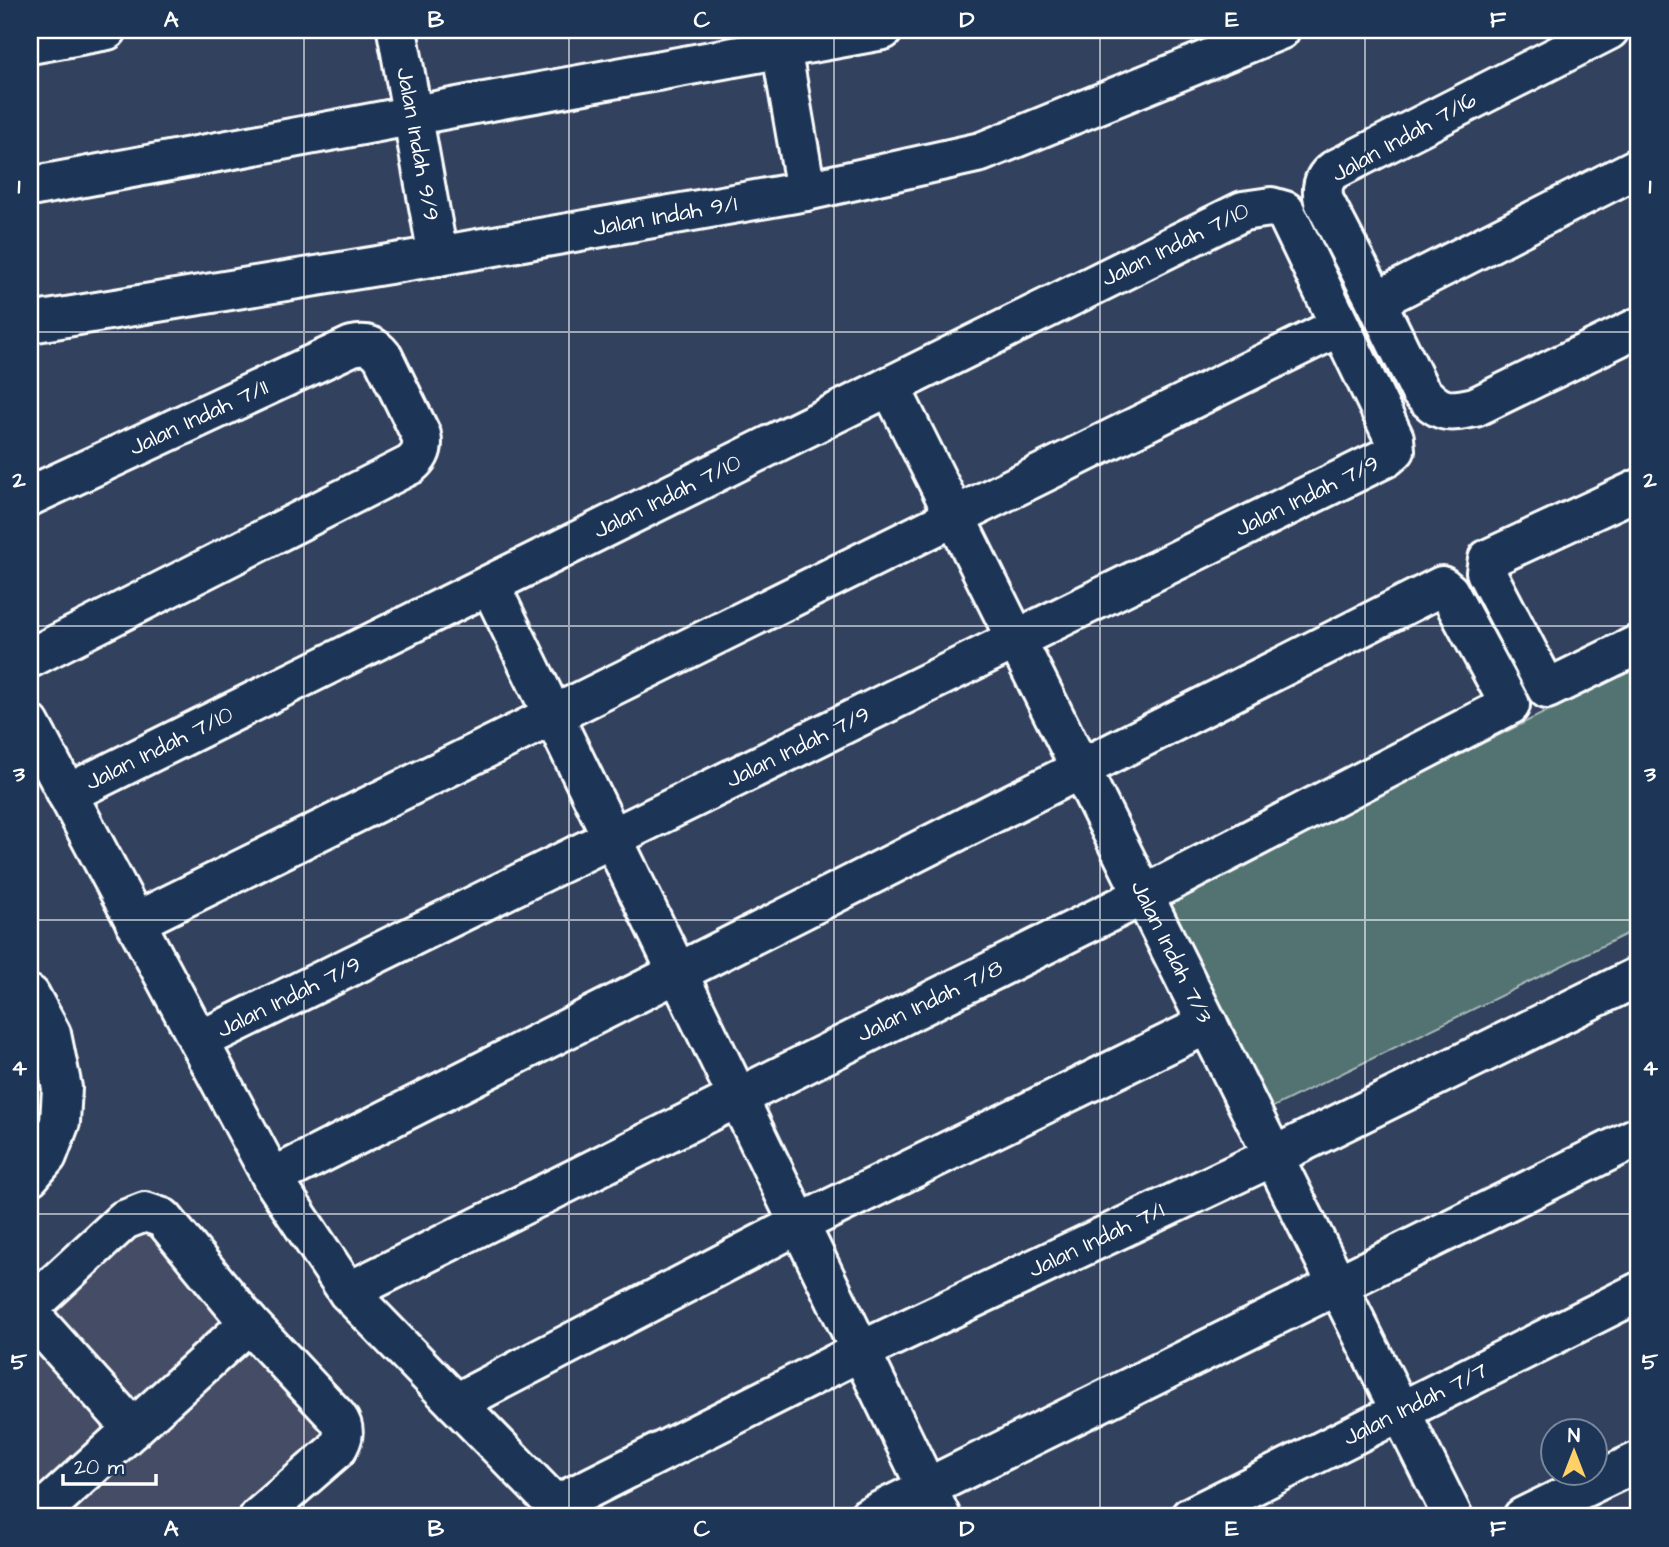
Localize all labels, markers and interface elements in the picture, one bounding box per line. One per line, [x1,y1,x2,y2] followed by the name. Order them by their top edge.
[164,4,179,36] text: A
[428,4,445,36] text: B
[694,4,711,36] text: C
[960,4,975,36] text: D
[1225,4,1239,36] text: E
[1490,4,1507,36] text: F
[388,65,447,224] street label: Jalan Indah 9/9
[1326,84,1482,190] street label: Jalan Indah 7/16
[18,170,21,202] text: 1
[1649,170,1652,202] text: 1
[591,187,740,244] street label: Jalan Indah 9/1
[1096,194,1255,295] street label: Jalan Indah 7/10
[124,371,273,464] street label: Jalan Indah 7/11
[588,446,747,547] street label: Jalan Indah 7/10
[1230,447,1384,545] street label: Jalan Indah 7/9
[11,464,26,496] text: 2
[1642,464,1657,496] text: 2
[80,698,239,798] street label: Jalan Indah 7/10
[721,698,875,796] street label: Jalan Indah 7/9
[12,758,25,790] text: 3
[1643,758,1656,790] text: 3
[1123,875,1221,1029] street label: Jalan Indah 7/3
[212,948,366,1046] street label: Jalan Indah 7/9
[852,952,1008,1050] street label: Jalan Indah 7/8
[11,1052,27,1084] text: 4
[1642,1052,1658,1084] text: 4
[1023,1194,1170,1286] street label: Jalan Indah 7/1
[11,1346,28,1378] text: 5
[1642,1346,1659,1378] text: 5
[1338,1354,1493,1454] street label: Jalan Indah 7/7
[1540,1418,1610,1488] north arrow
[1568,1423,1580,1450] text: N
[63,1442,156,1486] scale bar
[74,1453,125,1482] text: 20 m
[164,1513,179,1545] text: A
[428,1513,445,1545] text: B
[694,1513,711,1545] text: C
[960,1513,975,1545] text: D
[1225,1513,1239,1545] text: E
[1490,1513,1507,1545] text: F

